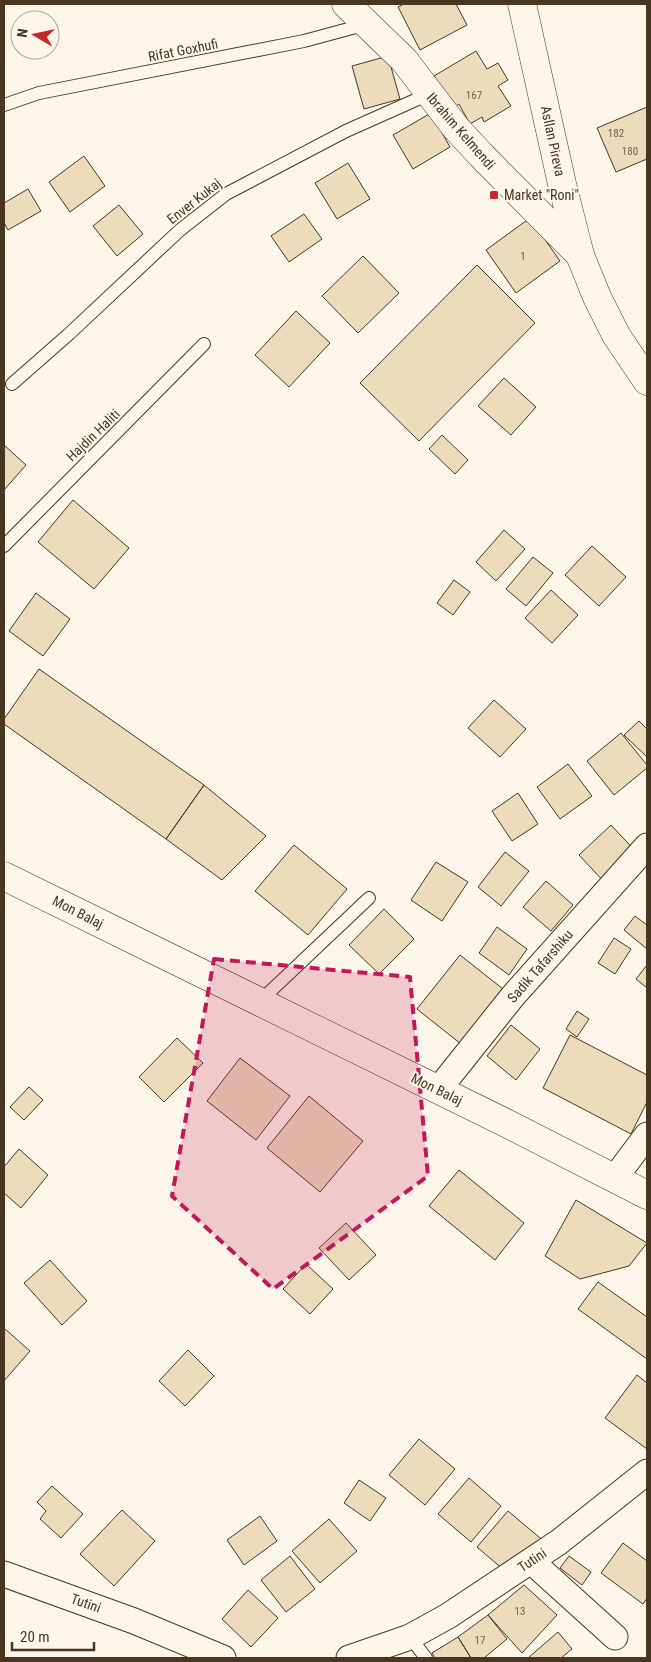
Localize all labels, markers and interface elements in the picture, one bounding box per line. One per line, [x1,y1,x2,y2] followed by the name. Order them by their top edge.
[10,10,60,60] north arrow
[14,27,31,38] text: N
[147,35,219,65] street label: Rifat Goxhufi
[423,89,499,173] street label: Ibrahim Kelmendi
[466,89,482,102] house number: 167
[538,104,568,178] street label: Asllan Pireva
[608,127,624,140] house number: 182
[622,145,638,158] house number: 180
[164,175,224,227] street label: Enver Kukaj
[504,187,579,203] place label: Market "Roni"
[488,189,500,201] marker: Market "Roni"
[520,250,526,263] house number: 1
[63,406,123,464] street label: Hajdin Haliti
[50,892,106,932] street label: Mon Balaj
[504,926,576,1006] street label: Sadik Tafarshiku
[409,1070,465,1108] street label: Mon Balaj
[515,1545,549,1575] street label: Tutini
[69,1590,103,1616] street label: Tutini
[515,1605,525,1618] house number: 13
[12,1620,95,1652] scale bar
[20,1628,50,1646] text: 20 m
[475,1634,485,1647] house number: 17

